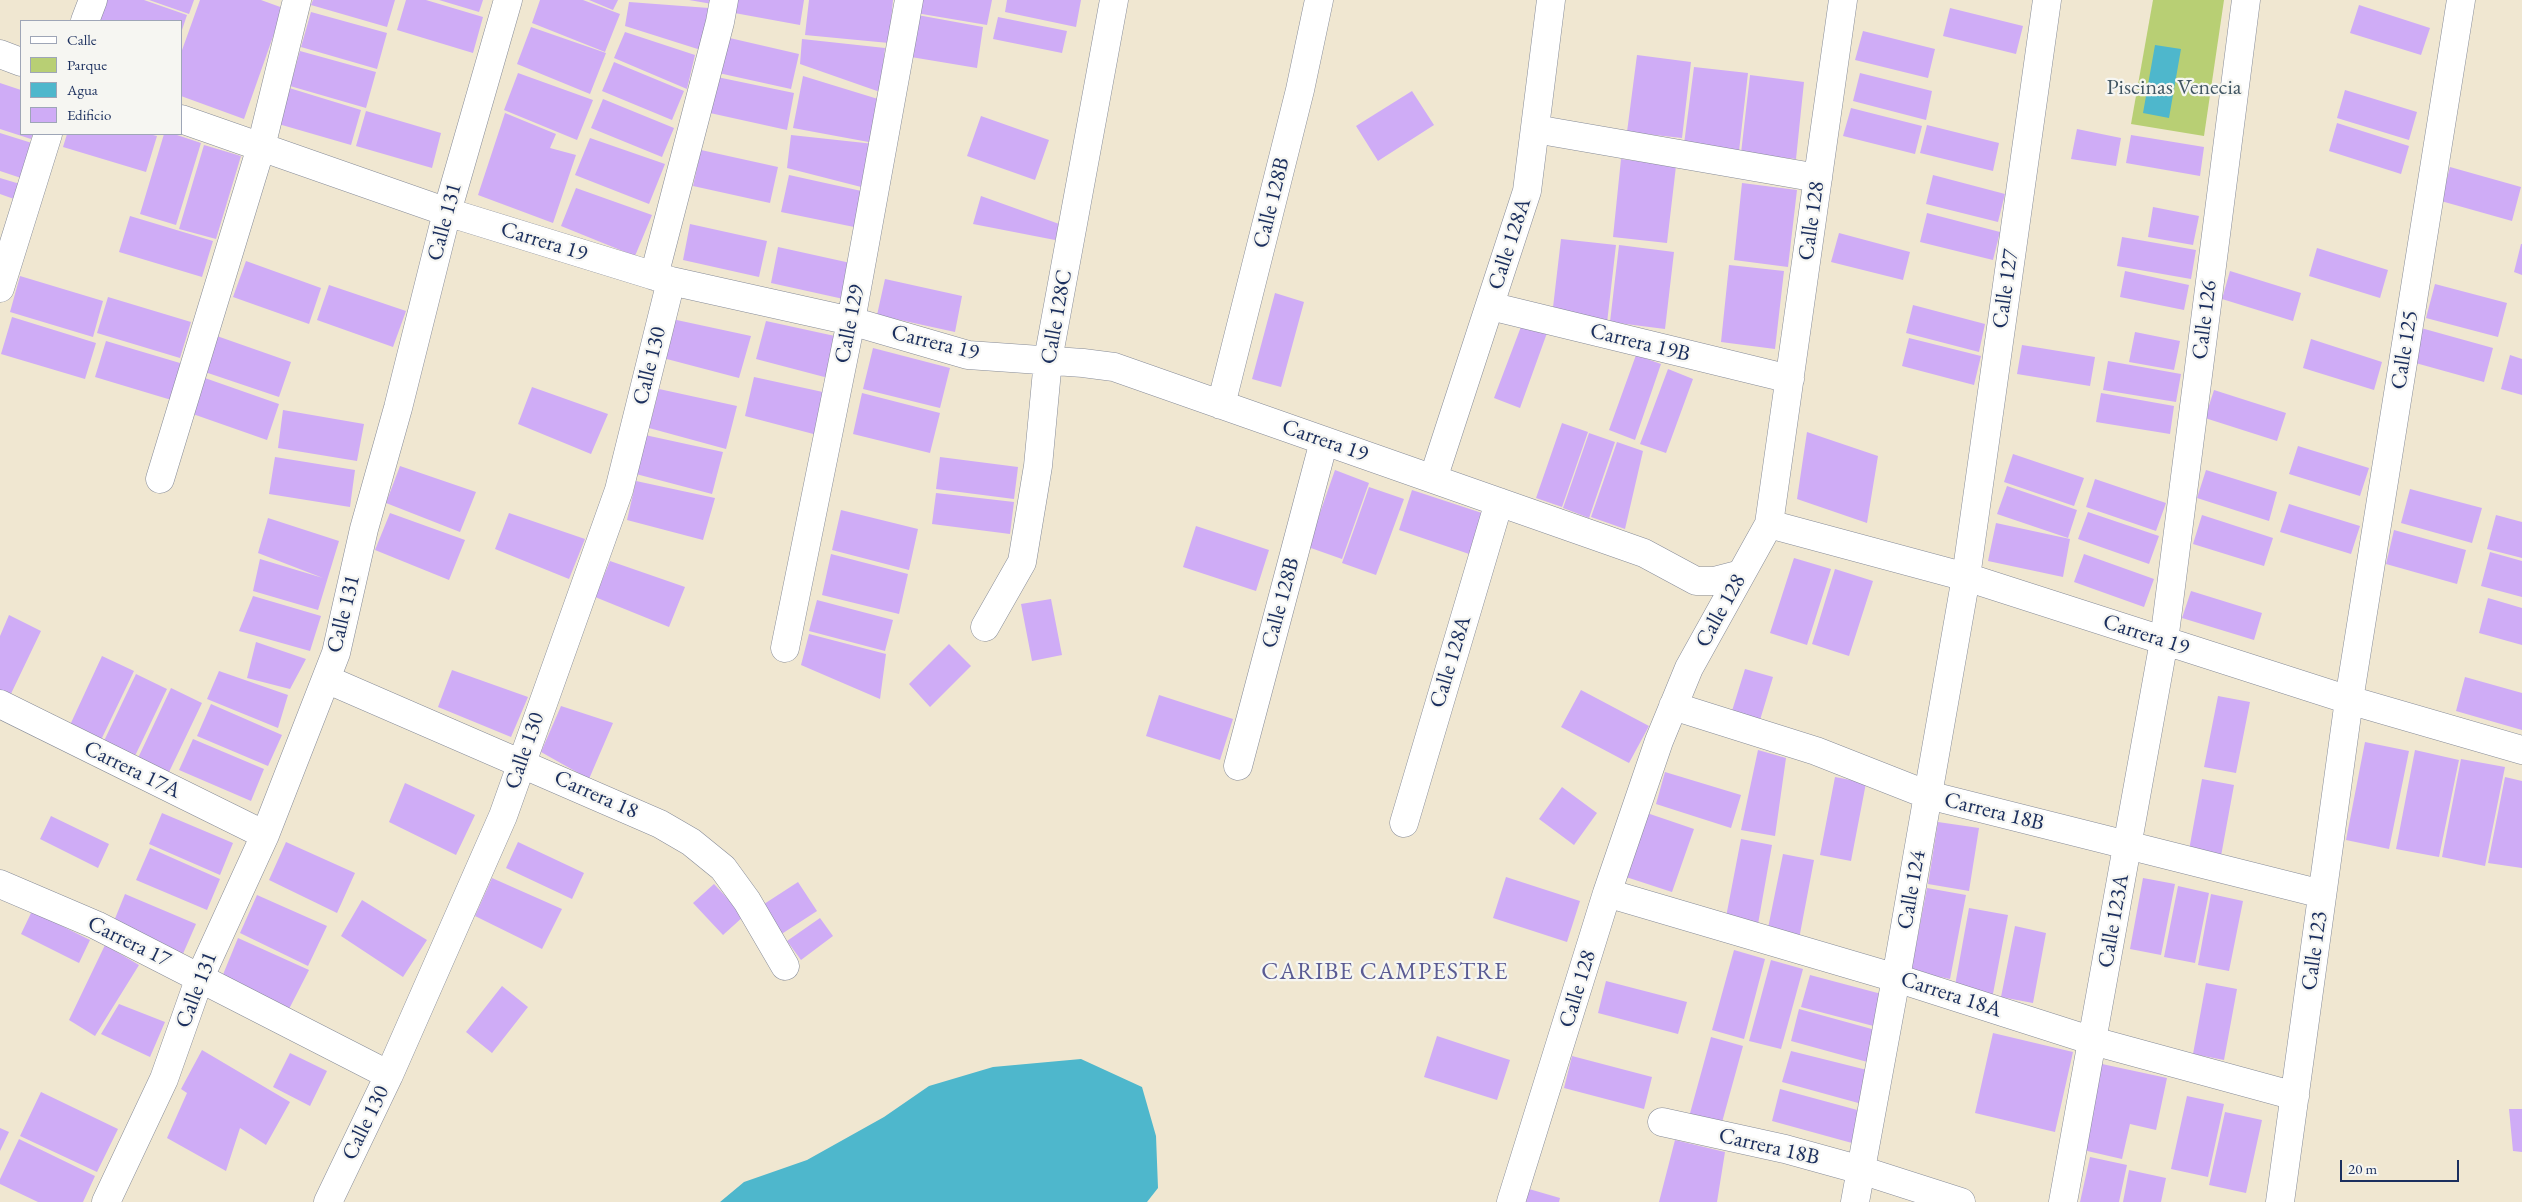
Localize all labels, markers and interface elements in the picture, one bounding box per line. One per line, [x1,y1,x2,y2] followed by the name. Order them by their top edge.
[20,20,182,135] legend
[67,30,97,49] text: Calle
[67,55,107,74] text: Parque
[2106,75,2242,101] park label: Piscinas Venecia
[67,80,98,99] text: Agua
[67,105,111,124] text: Edificio
[1248,155,1296,251] street label: Calle 128B
[422,180,468,264] street label: Calle 131
[1793,180,1831,262] street label: Calle 128
[1483,195,1537,293] street label: Calle 128A
[497,216,591,268] street label: Carrera 19
[1987,248,2025,330] street label: Calle 127
[1036,268,1078,366] street label: Calle 128C
[2187,279,2223,361] street label: Calle 126
[829,282,871,366] street label: Calle 129
[2386,309,2424,391] street label: Calle 125
[1587,318,1693,368] street label: Carrera 19B
[888,319,982,367] street label: Carrera 19
[628,324,672,408] street label: Calle 130
[1278,414,1372,468] street label: Carrera 19
[1256,555,1306,651] street label: Calle 128B
[1690,570,1752,652] street label: Calle 128
[322,572,366,656] street label: Calle 131
[2099,609,2193,661] street label: Carrera 19
[1425,613,1477,711] street label: Calle 128A
[500,709,550,793] street label: Calle 130
[79,735,185,805] street label: Carrera 17A
[550,765,642,825] street label: Carrera 18
[1941,787,2047,837] street label: Carrera 18B
[1892,849,1932,931] street label: Calle 124
[2093,872,2135,970] street label: Calle 123A
[2296,910,2334,992] street label: Calle 123
[83,911,175,973] street label: Carrera 17
[1554,947,1602,1031] street label: Calle 128
[170,948,224,1032] street label: Calle 131
[1259,958,1511,986] district label: CARIBE CAMPESTRE
[1897,966,2005,1024] street label: Carrera 18A
[337,1081,395,1165] street label: Calle 130
[1716,1123,1822,1171] street label: Carrera 18B
[2342,1150,2461,1182] scale bar
[2348,1159,2377,1178] text: 20 m

